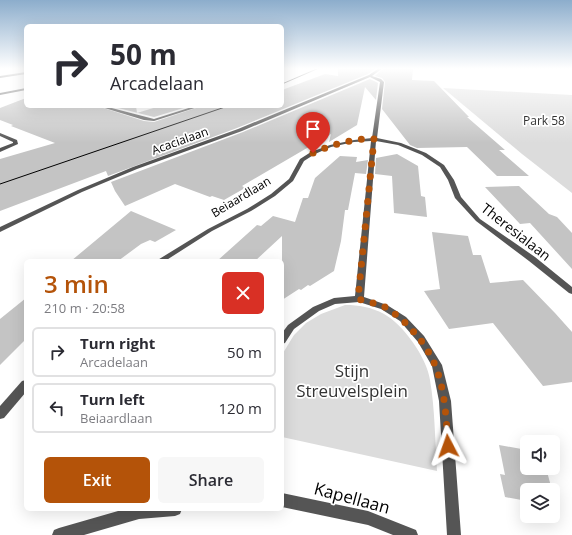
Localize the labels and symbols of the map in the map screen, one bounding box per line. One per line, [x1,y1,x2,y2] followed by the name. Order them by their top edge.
[296,112,330,153] pin
[523,112,565,129] park label: Park 58
[149,122,211,159] street label: Acacialaan
[208,172,274,221] street label: Beiaardlaan
[478,198,555,265] street label: Theresialaan
[296,359,408,402] park label: Stijn Streuvelsplein
[427,425,469,467] position arrow
[312,476,393,519] street label: Kapellaan

